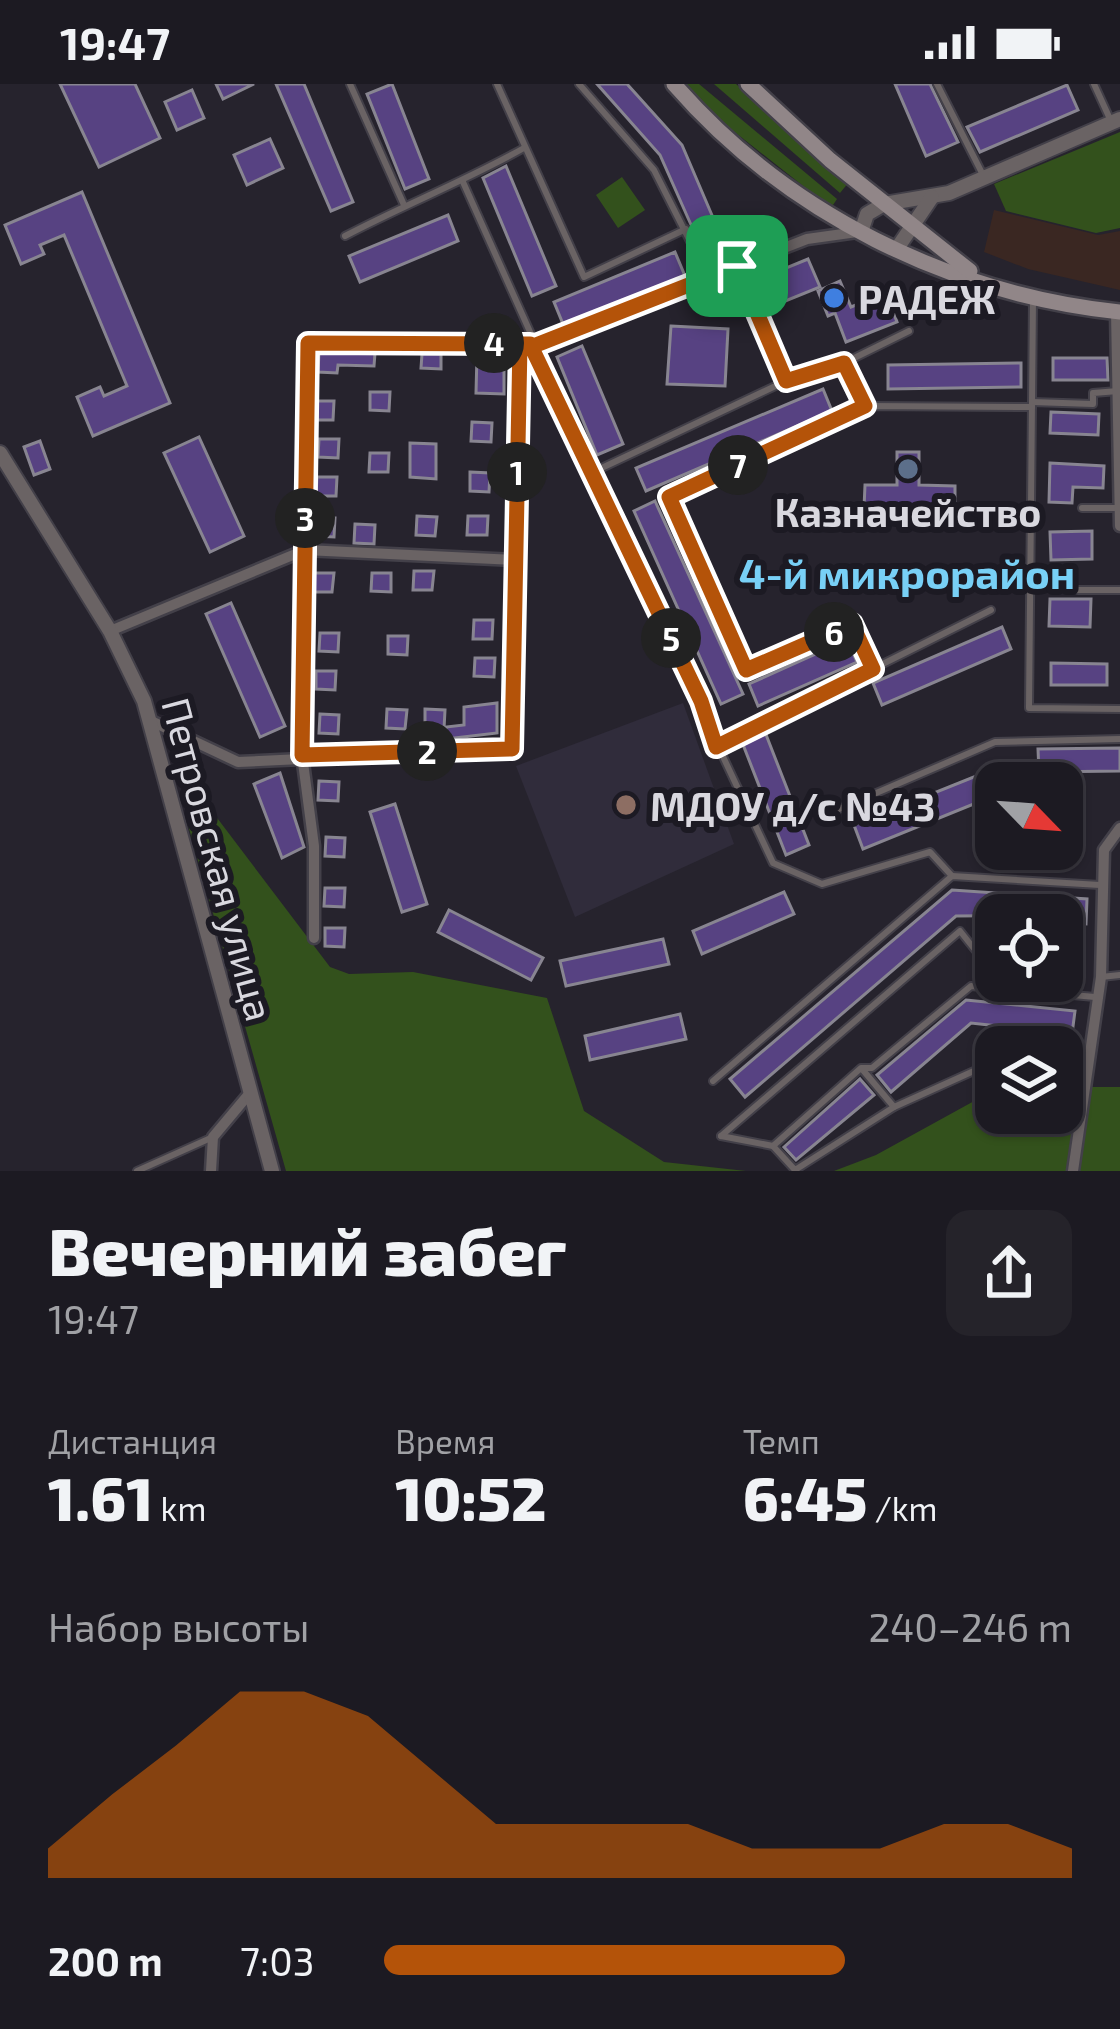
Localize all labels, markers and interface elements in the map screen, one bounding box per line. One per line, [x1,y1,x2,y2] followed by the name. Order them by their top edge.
[60,15,170,69] text: 19:47
[686,215,788,317] pin
[704,233,770,299] icon: arrive
[858,275,996,322] place label: РАДЕЖ
[821,285,847,311] marker: РАДЕЖ
[464,313,524,373] pin: 4
[483,323,505,363] text: 4
[708,435,768,495] pin: 7
[487,442,547,502] pin: 1
[729,445,747,485] text: 7
[510,452,524,492] text: 1
[895,456,921,482] marker: Казначейство
[275,488,335,548] pin: 3
[775,488,1041,535] place label: Казначейство
[296,498,314,538] text: 3
[739,547,1075,597] district label: 4-й микрорайон
[804,602,864,662] pin: 6
[641,608,701,668] pin: 5
[824,612,844,652] text: 6
[662,618,680,658] text: 5
[152,692,285,1026] street label: Петровская улица
[397,721,457,781] pin: 2
[417,731,437,771] text: 2
[975,762,1083,870] north arrow
[975,762,1083,1134] map controls
[650,782,935,829] place label: МДОУ д/с №43
[613,792,639,818] marker: МДОУ д/с №43
[975,894,1083,1002] button: locate
[975,1026,1083,1134] button: layers
[48,1210,566,1289] text: Вечерний забег
[946,1210,1072,1336] button: share
[48,1295,139,1342] text: 19:47
[48,1421,217,1461] text: Дистанция
[395,1421,495,1461] text: Время
[743,1421,820,1461] text: Темп
[48,1461,153,1533] text: 1.61
[395,1461,546,1533] text: 10:52
[743,1461,867,1533] text: 6:45
[153,1488,206,1528] text: km
[867,1488,937,1528] text: /km
[48,1603,309,1650] text: Набор высоты
[868,1603,1072,1650] text: 240–246 m
[48,1937,163,1984] text: 200 m
[240,1937,314,1984] text: 7:03

